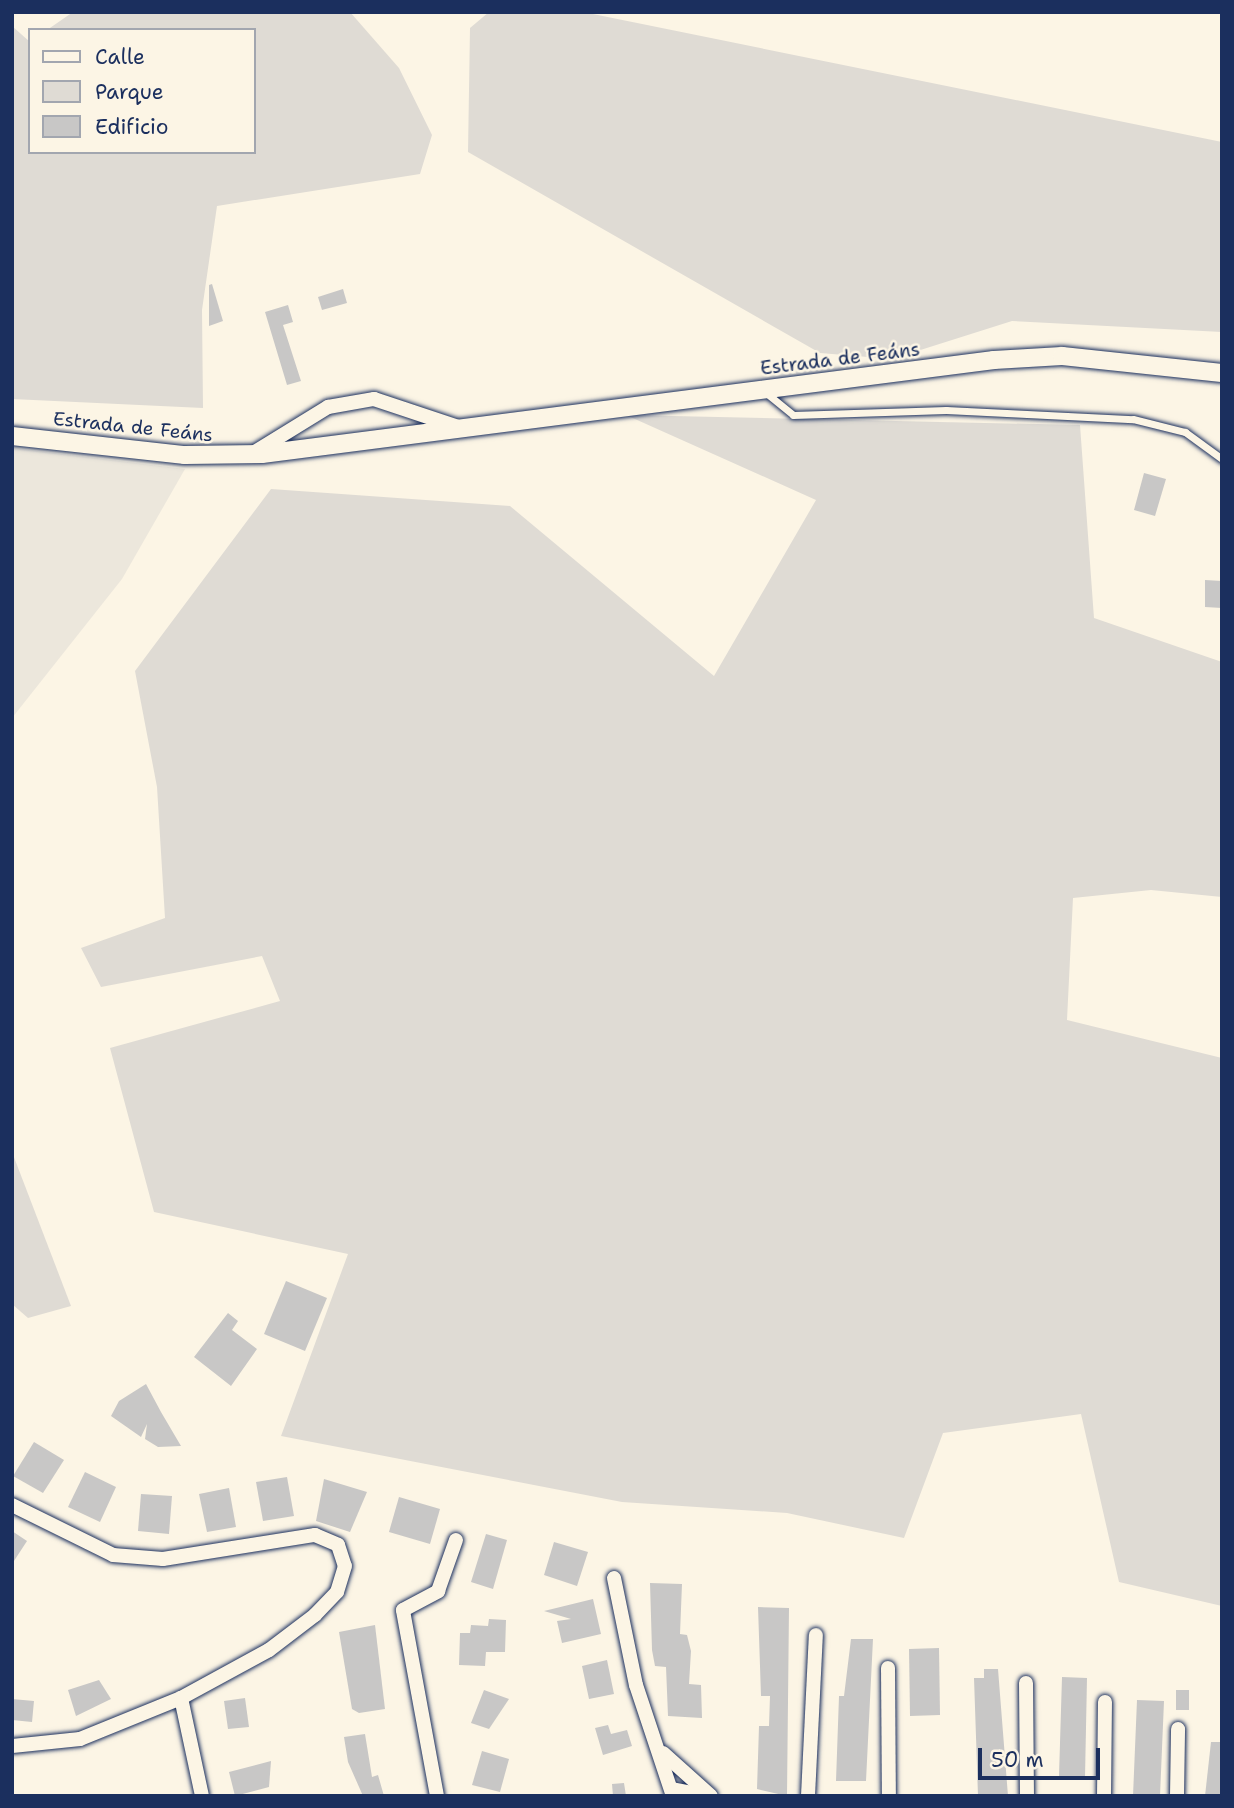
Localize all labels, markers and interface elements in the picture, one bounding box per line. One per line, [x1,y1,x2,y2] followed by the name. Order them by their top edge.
[28,28,256,154] legend
[95,43,145,71] text: Calle
[95,78,164,106] text: Parque
[95,113,168,141] text: Edificio
[759,338,921,380] street label: Estrada de Feáns
[52,407,214,447] street label: Estrada de Feáns
[982,1734,1104,1778] scale bar
[991,1746,1044,1774] text: 50 m

